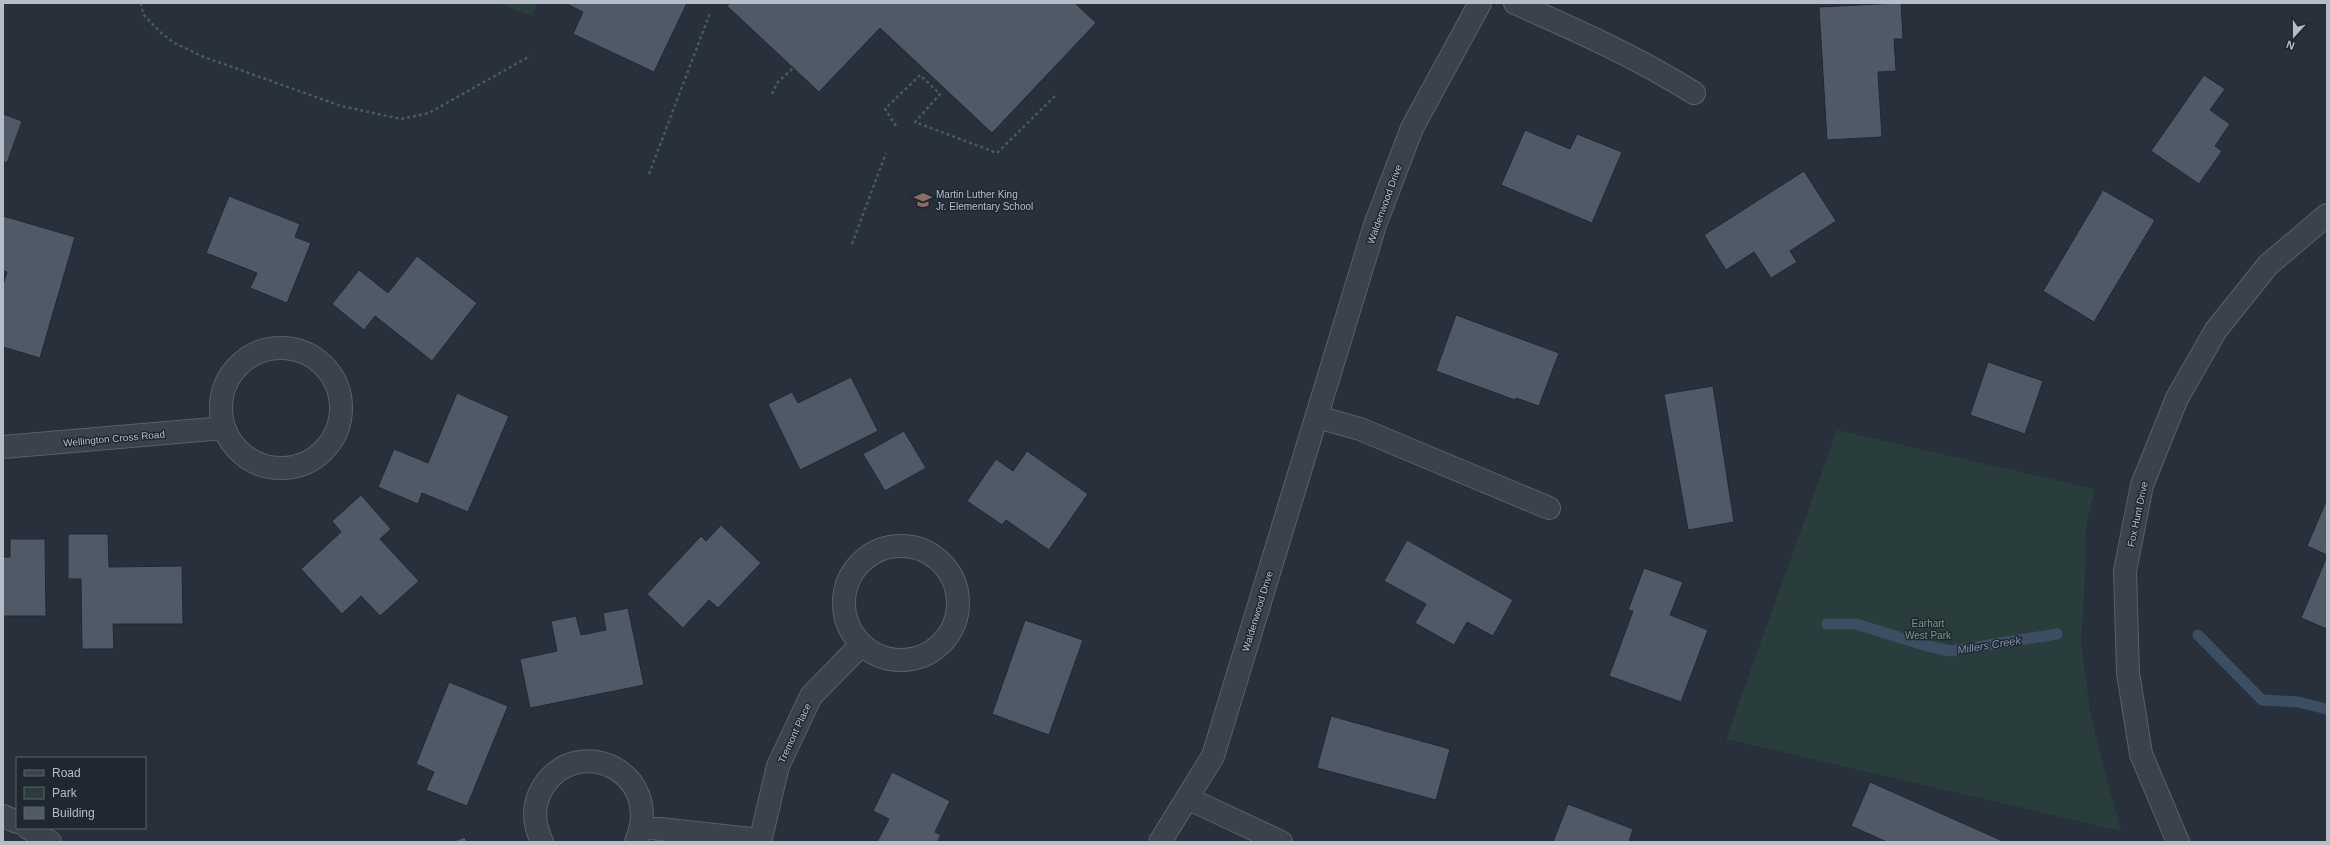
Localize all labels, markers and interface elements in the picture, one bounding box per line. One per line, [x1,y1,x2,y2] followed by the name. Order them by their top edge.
[2274,16,2314,56] north arrow
[2285,38,2296,52] text: N
[1365,163,1404,245] street label: Waldenwood Drive
[936,189,1033,212] place label: Martin Luther King Jr. Elementary School
[913,190,933,210] school or university icon: Martin Luther King Jr. Elementary School
[63,429,165,448] street label: Wellington Cross Road
[2125,480,2150,548] street label: Fox Hunt Drive
[1240,569,1275,653] street label: Waldenwood Drive
[1905,618,1952,641] park label: Earhart West Park
[1956,634,2022,656] water label: Millers Creek
[776,701,813,765] street label: Tremont Place
[16,757,146,829] legend
[52,766,81,780] text: Road
[52,786,78,800] text: Park
[52,806,95,820] text: Building

